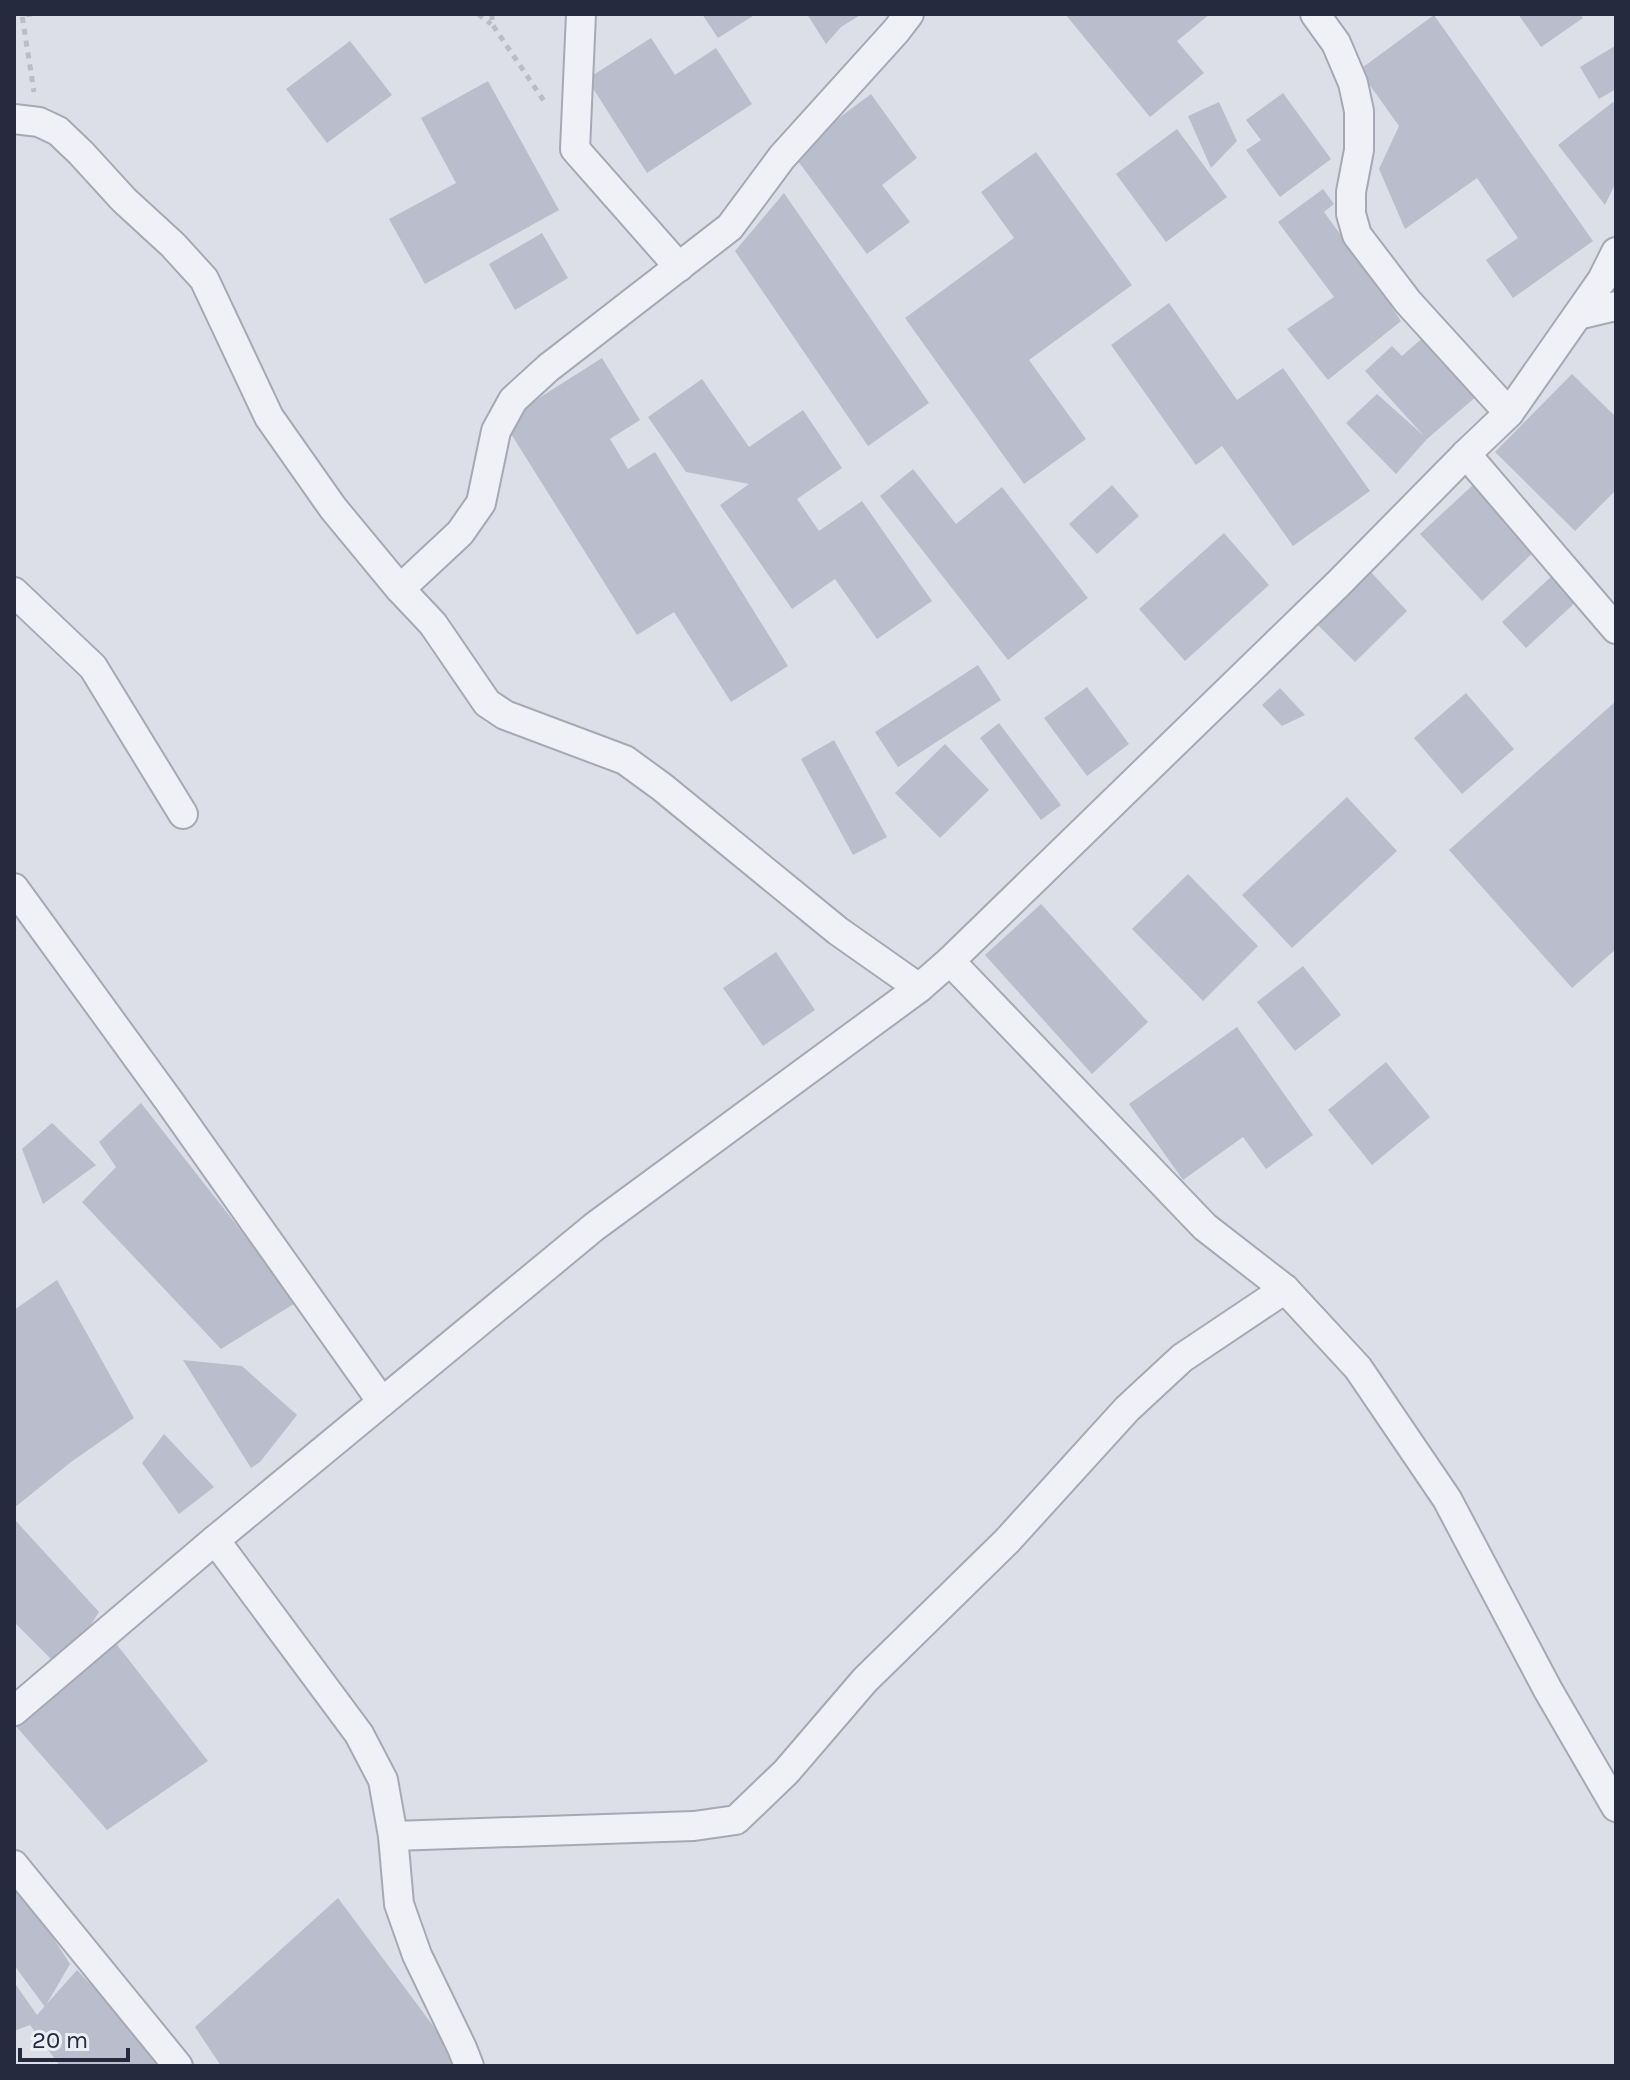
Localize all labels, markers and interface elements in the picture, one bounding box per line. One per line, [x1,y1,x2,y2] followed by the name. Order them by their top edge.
[20,2012,128,2062] scale bar
[32,2026,88,2054] text: 20 m

